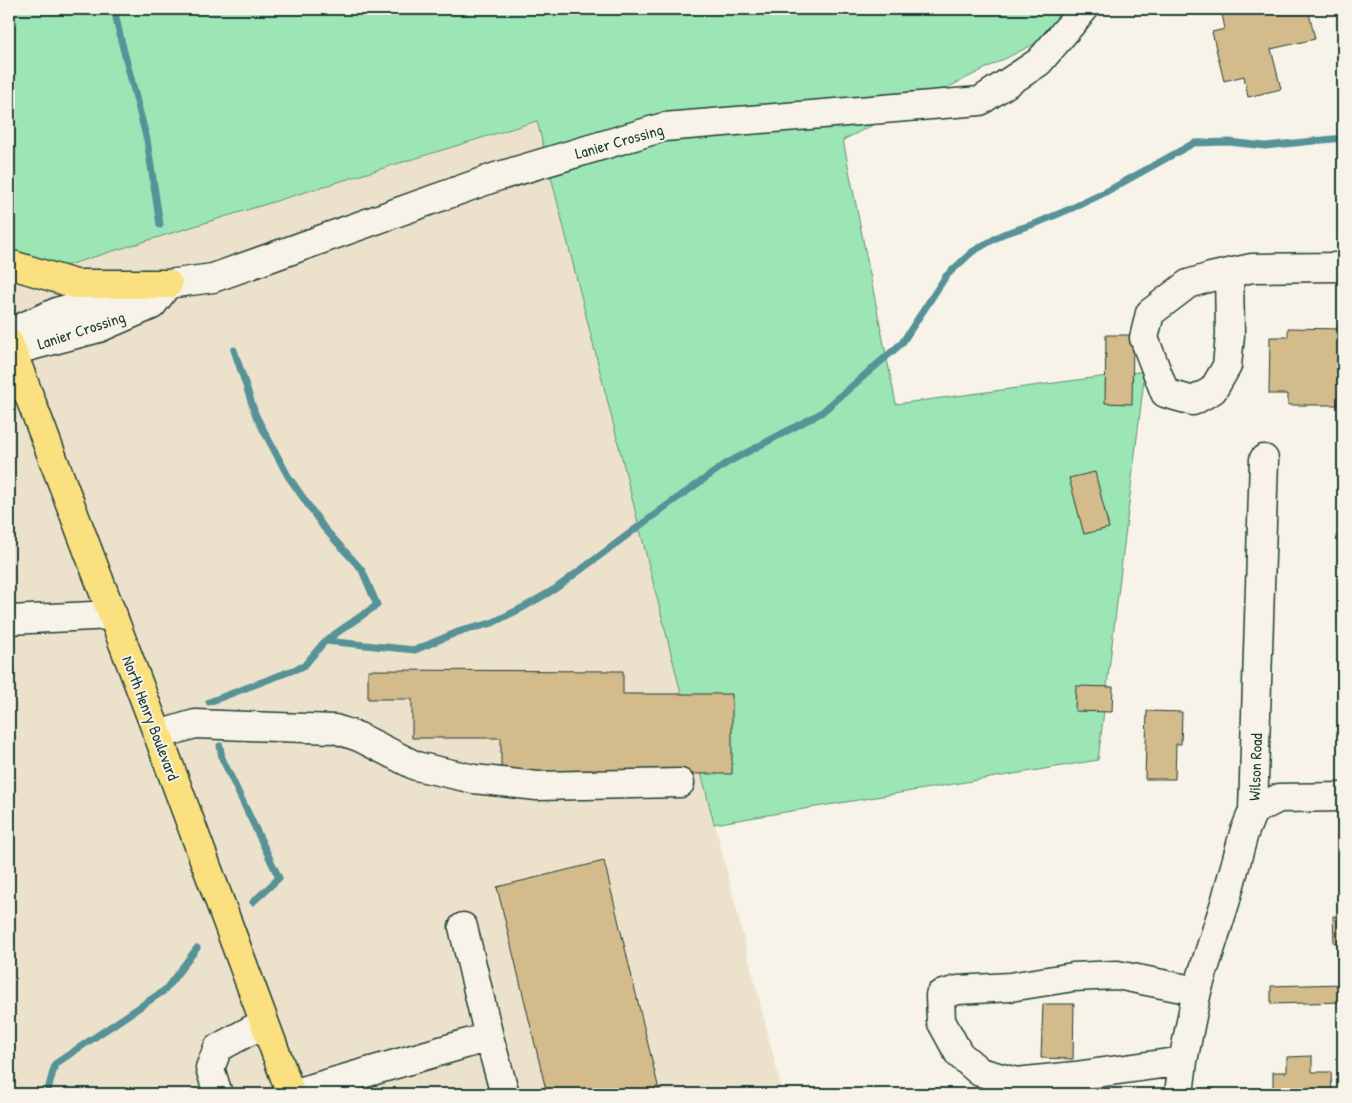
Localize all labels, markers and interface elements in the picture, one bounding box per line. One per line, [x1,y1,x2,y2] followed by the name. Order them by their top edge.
[572,118,666,164] street label: Lanier Crossing
[34,305,128,355] street label: Lanier Crossing
[117,653,185,783] street label: North Henry Boulevard
[1243,733,1267,801] street label: Wilson Road

